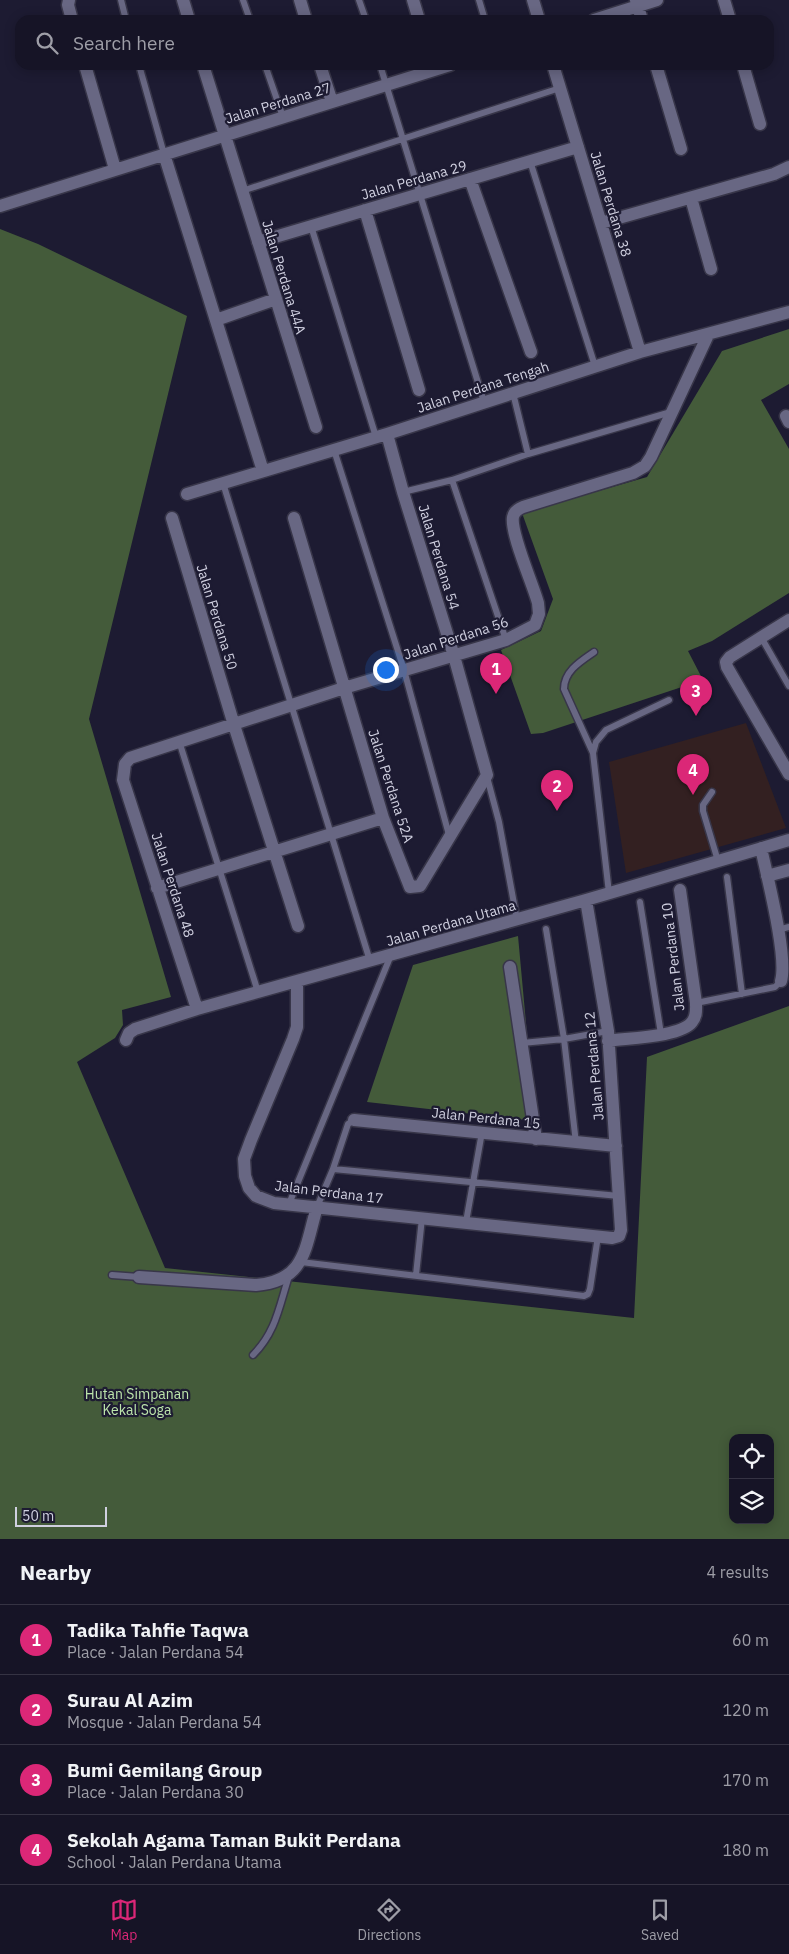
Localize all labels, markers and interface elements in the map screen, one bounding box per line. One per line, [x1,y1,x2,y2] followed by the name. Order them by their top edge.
[15,15,774,70] search box
[33,29,61,57] icon: search
[73,31,175,55] text: Search here
[223,78,333,128] street label: Jalan Perdana 27
[586,149,636,259] street label: Jalan Perdana 38
[359,156,469,204] street label: Jalan Perdana 29
[258,218,310,336] street label: Jalan Perdana 44A
[415,357,551,417] street label: Jalan Perdana Tengah
[414,502,464,612] street label: Jalan Perdana 54
[192,562,242,672] street label: Jalan Perdana 50
[401,613,511,663] street label: Jalan Perdana 56
[480,653,512,694] pin: 1
[373,657,399,683] your location
[680,675,712,716] pin: 3
[364,727,418,845] street label: Jalan Perdana 52A
[677,754,709,795] pin: 4
[541,770,573,811] pin: 2
[148,830,198,940] street label: Jalan Perdana 48
[384,896,518,950] street label: Jalan Perdana Utama
[657,902,689,1012] street label: Jalan Perdana 10
[580,1011,608,1121] street label: Jalan Perdana 12
[431,1103,541,1133] street label: Jalan Perdana 15
[274,1176,384,1208] street label: Jalan Perdana 17
[85,1385,189,1419] park label: Hutan Simpanan Kekal Soga
[729,1434,774,1524] map controls
[729,1434,774,1479] button: locate
[729,1479,774,1524] button: layers
[15,1504,108,1527] scale bar
[22,1507,54,1525] text: 50 m
[20,1558,91,1586] text: Nearby
[706,1562,769,1582] text: 4 results
[67,1618,249,1642] text: Tadika Tahfie Taqwa
[31,1630,41,1650] text: 1
[732,1630,769,1650] text: 60 m
[67,1642,244,1662] text: Place · Jalan Perdana 54
[67,1688,193,1712] text: Surau Al Azim
[31,1700,41,1720] text: 2
[722,1700,769,1720] text: 120 m
[67,1712,262,1732] text: Mosque · Jalan Perdana 54
[67,1758,262,1782] text: Bumi Gemilang Group
[31,1770,41,1790] text: 3
[722,1770,769,1790] text: 170 m
[67,1782,244,1802] text: Place · Jalan Perdana 30
[67,1828,401,1852] text: Sekolah Agama Taman Bukit Perdana
[31,1840,41,1860] text: 4
[722,1840,769,1860] text: 180 m
[67,1852,282,1872] text: School · Jalan Perdana Utama
[110,1896,138,1944] tab: Map
[358,1896,421,1944] tab: Directions
[641,1896,679,1944] tab: Saved

